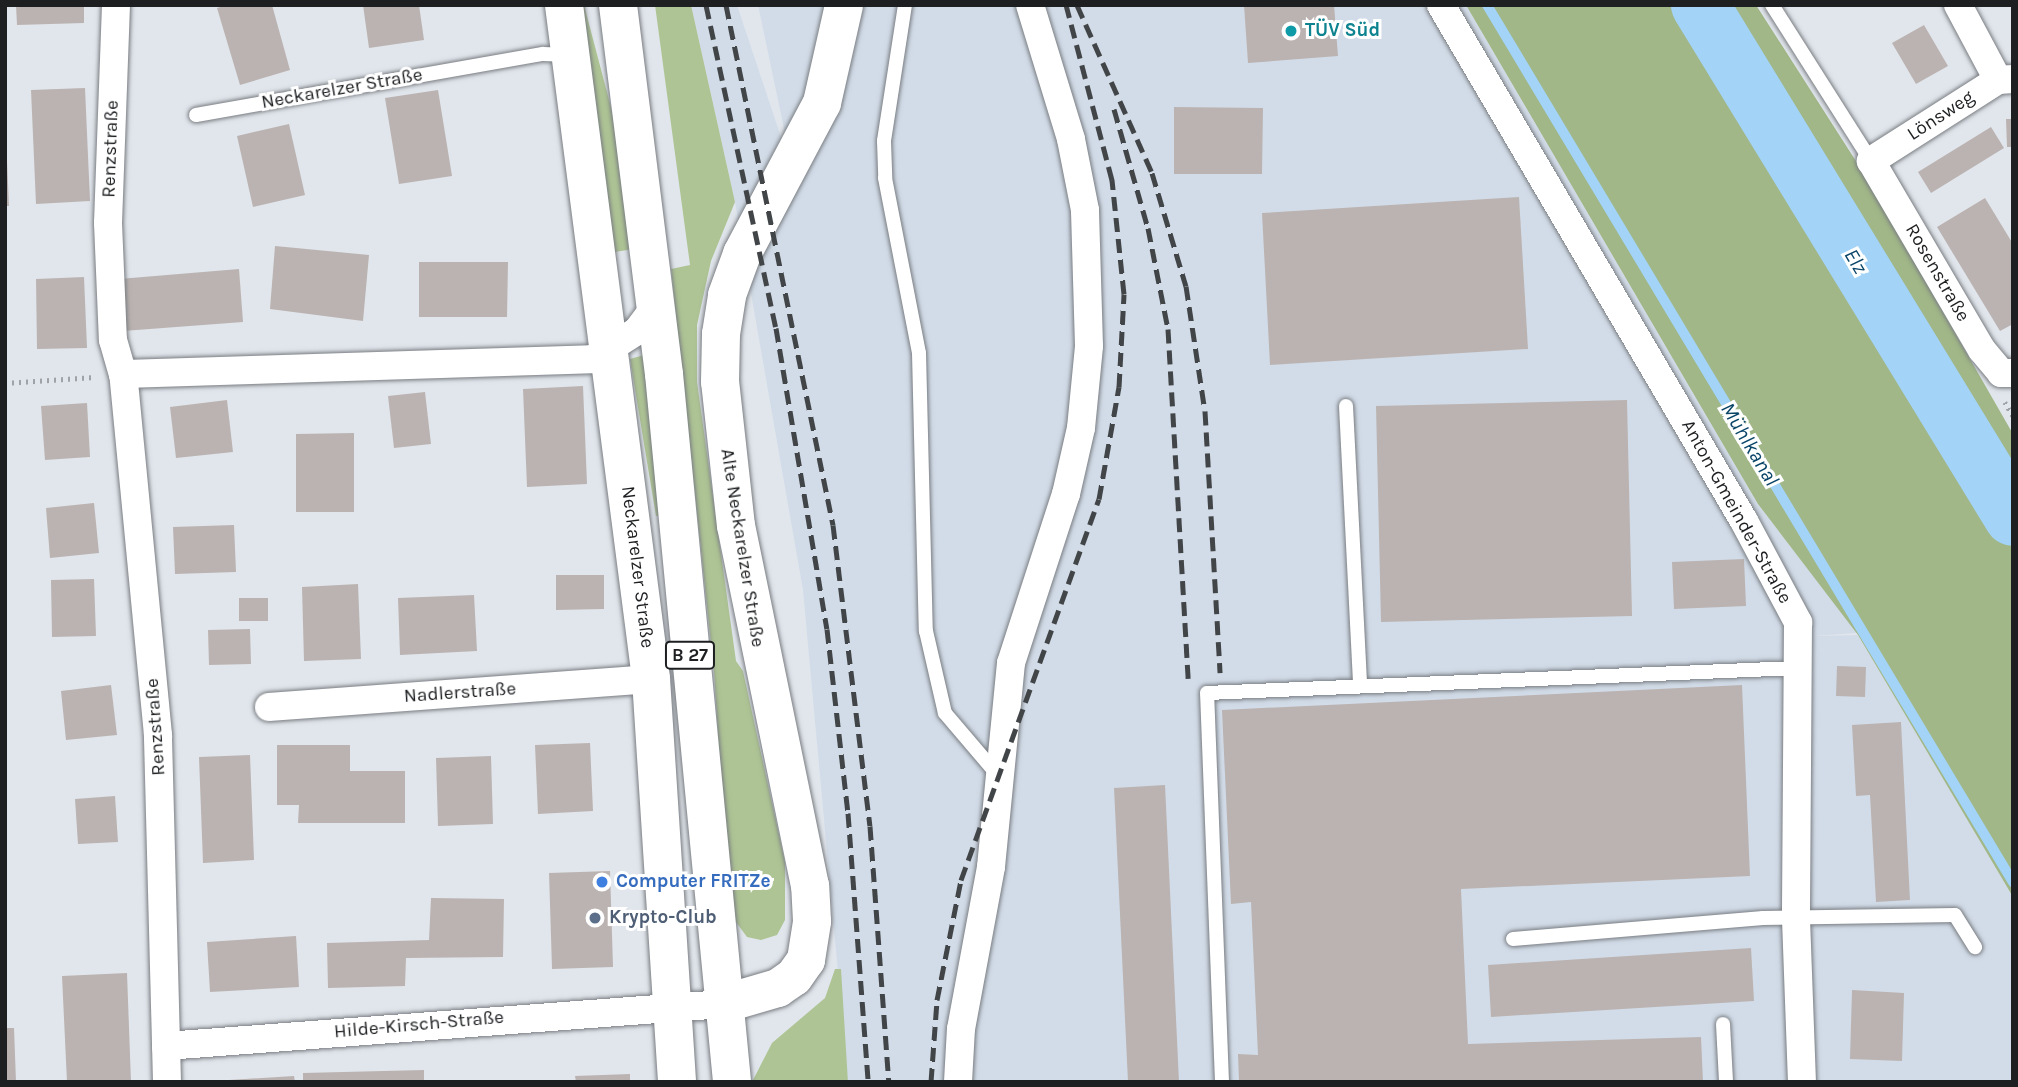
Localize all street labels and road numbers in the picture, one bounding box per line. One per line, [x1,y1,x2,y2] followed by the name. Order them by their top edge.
[260,64,424,114] street label: Neckarelzer Straße
[1903,86,1979,146] street label: Lönsweg
[98,100,124,198] street label: Renzstraße
[1900,220,1974,326] street label: Rosenstraße
[1676,416,1796,608] street label: Anton-Gmeinder-Straße
[715,447,769,649] street label: Alte Neckarelzer Straße
[616,485,658,649] street label: Neckarelzer Straße
[664,640,716,670] road number: B 27
[141,677,171,777] street label: Renzstraße
[403,678,517,708] street label: Nadlerstraße
[333,1006,505,1044] street label: Hilde-Kirsch-Straße

